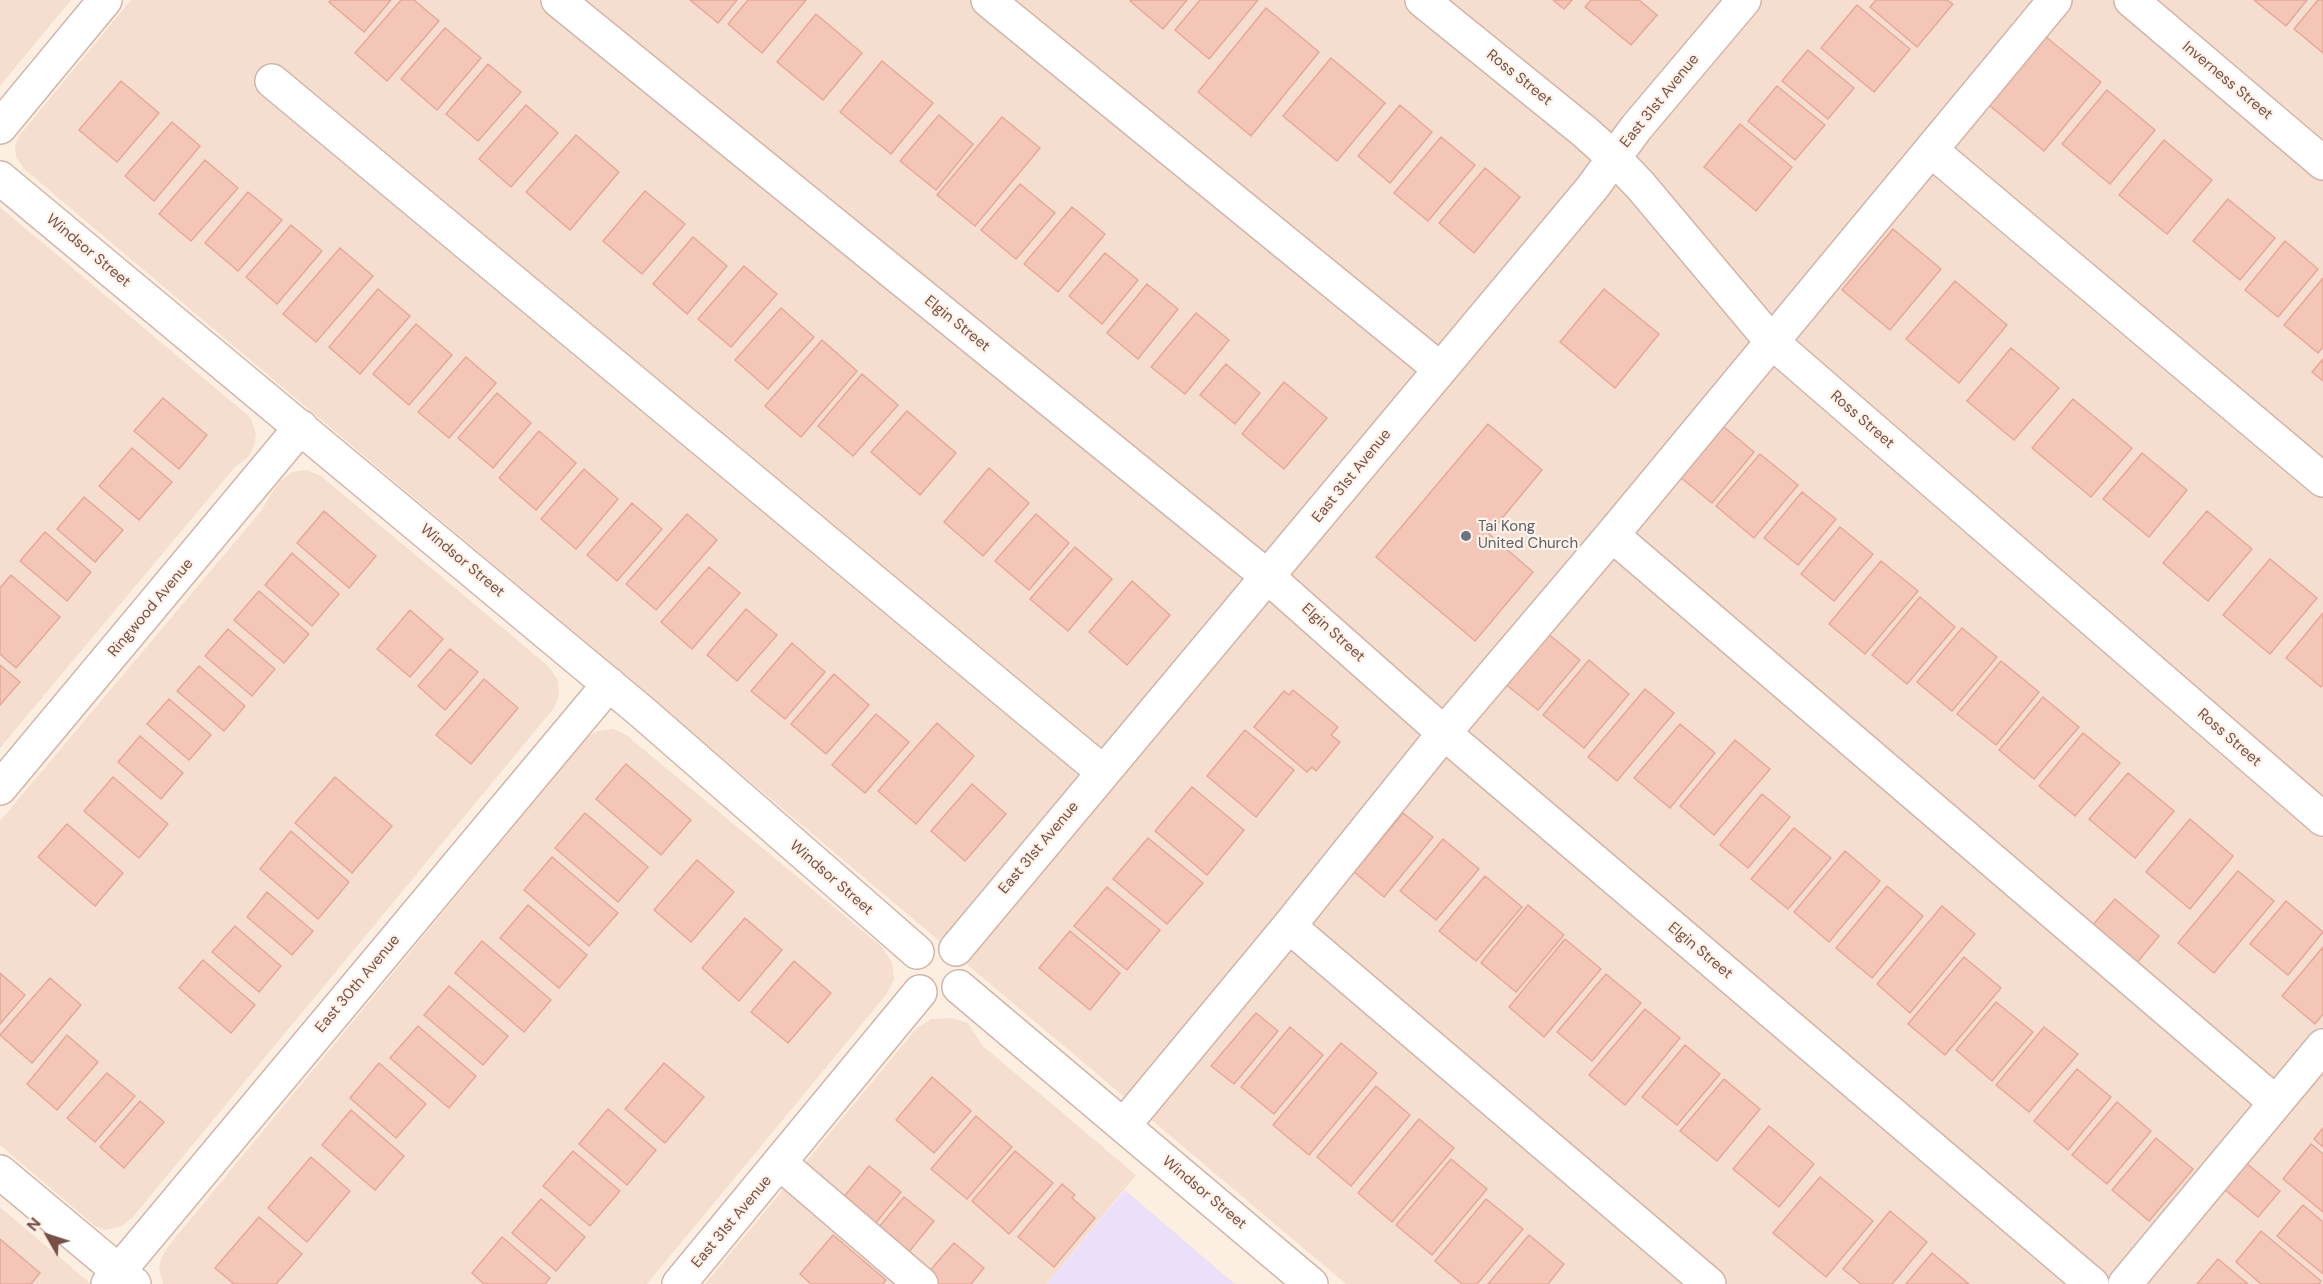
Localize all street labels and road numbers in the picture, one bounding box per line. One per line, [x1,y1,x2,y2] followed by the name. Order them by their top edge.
[2178,38,2276,124] street label: Inverness Street
[1483,46,1555,110] street label: Ross Street
[1617,51,1703,151] street label: East 31st Avenue
[42,210,134,292] street label: Windsor Street
[921,292,993,356] street label: Elgin Street
[1826,387,1898,453] street label: Ross Street
[1309,426,1395,526] street label: East 31st Avenue
[416,520,508,602] street label: Windsor Street
[105,555,197,661] street label: Ringwood Avenue
[1298,600,1368,666] street label: Elgin Street
[2193,705,2265,771] street label: Ross Street
[995,798,1083,898] street label: East 31st Avenue
[786,837,876,919] street label: Windsor Street
[1664,919,1736,983] street label: Elgin Street
[312,931,404,1037] street label: East 30th Avenue
[1158,1152,1250,1234] street label: Windsor Street
[688,1172,776,1272] street label: East 31st Avenue

